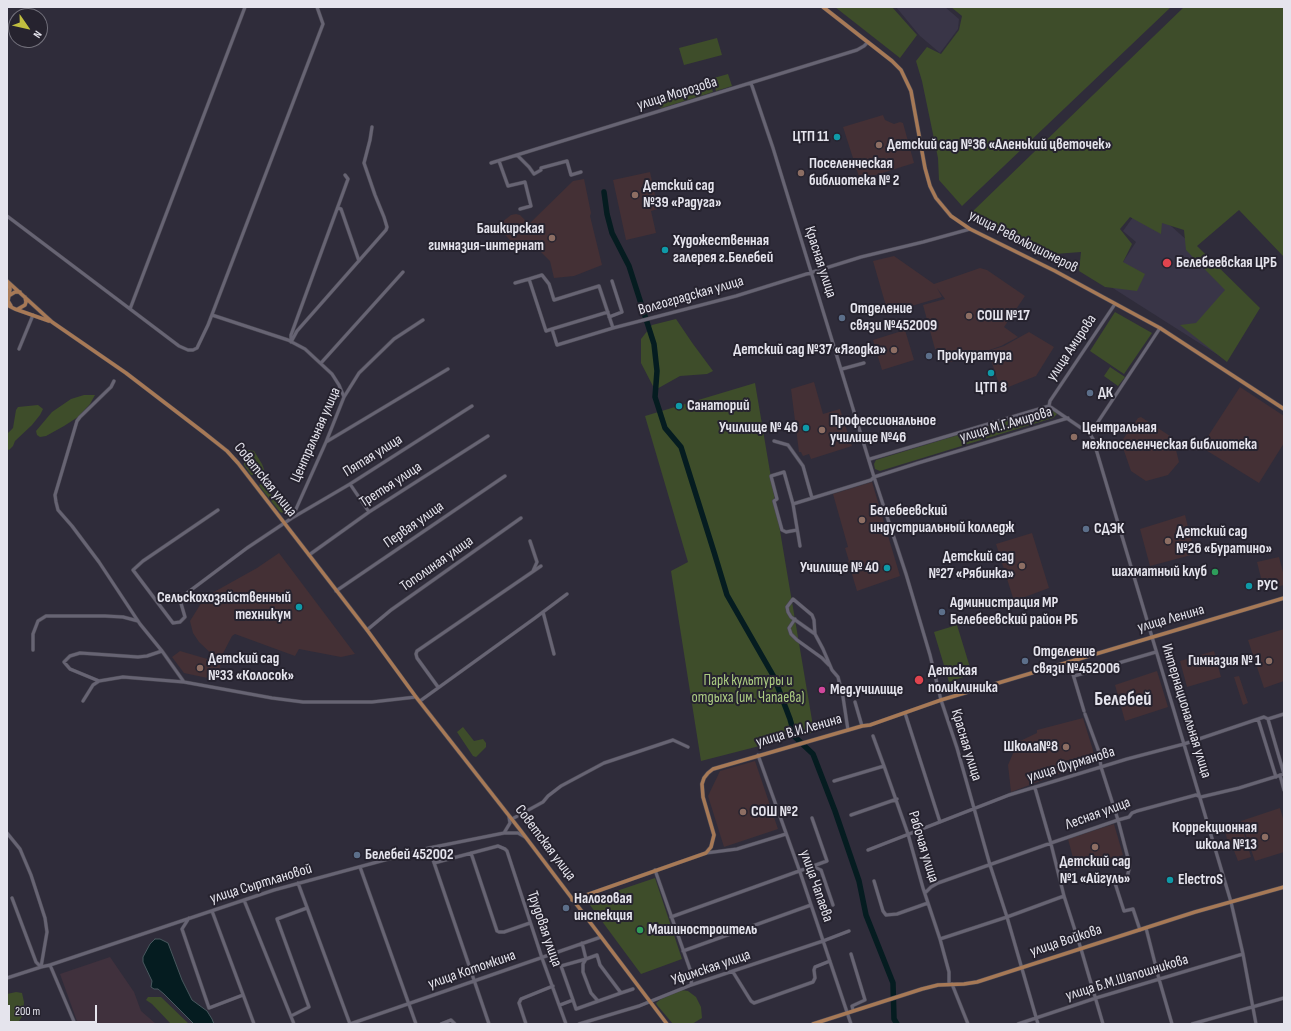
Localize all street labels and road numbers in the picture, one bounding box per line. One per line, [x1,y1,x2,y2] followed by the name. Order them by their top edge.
[635,73,719,115] street label: улица Морозова
[965,207,1081,277] street label: улица Революционеров
[800,224,840,300] street label: Красная улица
[636,272,746,320] street label: Волгоградская улица
[1043,311,1101,385] street label: улица Амирова
[287,385,345,485] street label: Центральная улица
[958,403,1054,447] street label: улица М.Г.Амирова
[340,431,406,481] street label: Пятая улица
[230,439,300,521] street label: Советская улица
[357,458,425,512] street label: Третья улица
[380,498,448,552] street label: Первая улица
[397,532,477,596] street label: Тополиная улица
[1135,601,1207,637] street label: улица Ленина
[1157,642,1215,780] street label: Интернациональная улица
[947,707,985,783] street label: Красная улица
[754,710,844,752] street label: улица В.И.Ленина
[1025,743,1117,787] street label: улица Фурманова
[1063,794,1133,834] street label: Лесная улица
[511,802,579,884] street label: Советская улица
[904,809,942,885] street label: Рабочая улица
[795,848,837,924] street label: улица Чапаева
[208,860,314,908] street label: улица Сыртлановой
[523,889,565,969] street label: Трудовая улица
[1028,921,1104,961] street label: улица Войкова
[669,946,753,990] street label: Уфимская улица
[426,947,518,993] street label: улица Котомкина
[1064,951,1190,1005] street label: улица Б.М.Шапошникова

